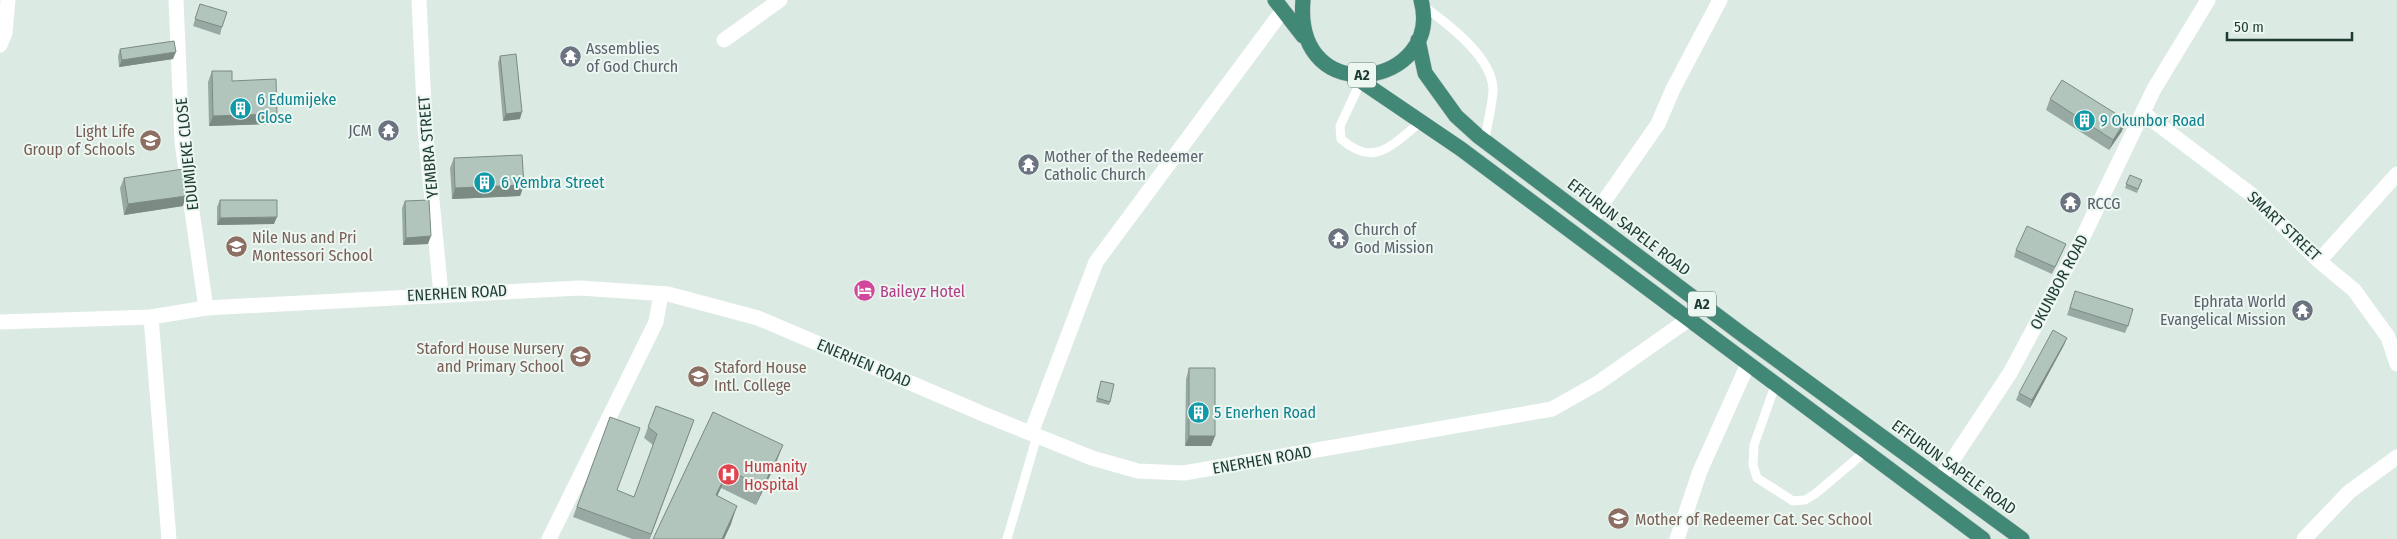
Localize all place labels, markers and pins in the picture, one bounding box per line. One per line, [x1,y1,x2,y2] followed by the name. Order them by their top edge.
[586,39,678,76] place label: Assemblies of God Church
[558,45,582,69] temple icon: Assemblies of God Church
[257,90,336,127] place label: 6 Edumijeke Close
[229,96,253,120] building icon: 6 Edumijeke Close
[2072,108,2096,132] building icon: 9 Okunbor Road
[2100,111,2205,130] place label: 9 Okunbor Road
[376,118,400,142] temple icon: JCM
[348,121,372,140] place label: JCM
[23,122,135,159] place label: Light Life Group of Schools
[139,128,163,152] school or university icon: Light Life Group of Schools
[1044,147,1204,184] place label: Mother of the Redeemer Catholic Church
[1016,153,1040,177] temple icon: Mother of the Redeemer Catholic Church
[473,170,497,194] building icon: 6 Yembra Street
[501,173,605,192] place label: 6 Yembra Street
[2059,191,2083,215] temple icon: RCCG
[2087,194,2120,213] place label: RCCG
[1354,220,1434,257] place label: Church of God Mission
[1326,226,1350,250] temple icon: Church of God Mission
[252,228,373,265] place label: Nile Nus and Pri Montessori School
[224,234,248,258] school or university icon: Nile Nus and Pri Montessori School
[852,279,876,303] hotel icon: Baileyz Hotel
[880,282,965,301] place label: Baileyz Hotel
[2160,292,2286,329] place label: Ephrata World Evangelical Mission
[2290,298,2314,322] temple icon: Ephrata World Evangelical Mission
[417,339,565,376] place label: Staford House Nursery and Primary School
[568,345,592,369] school or university icon: Staford House Nursery and Primary School
[714,358,807,395] place label: Staford House Intl. College
[686,364,710,388] school or university icon: Staford House Intl. College
[1186,400,1210,424] building icon: 5 Enerhen Road
[1214,403,1316,422] place label: 5 Enerhen Road
[744,457,808,494] place label: Humanity Hospital
[716,463,740,487] hospital icon: Humanity Hospital
[1607,507,1631,531] school or university icon: Mother of Redeemer Cat. Sec School
[1635,510,1872,529] place label: Mother of Redeemer Cat. Sec School

